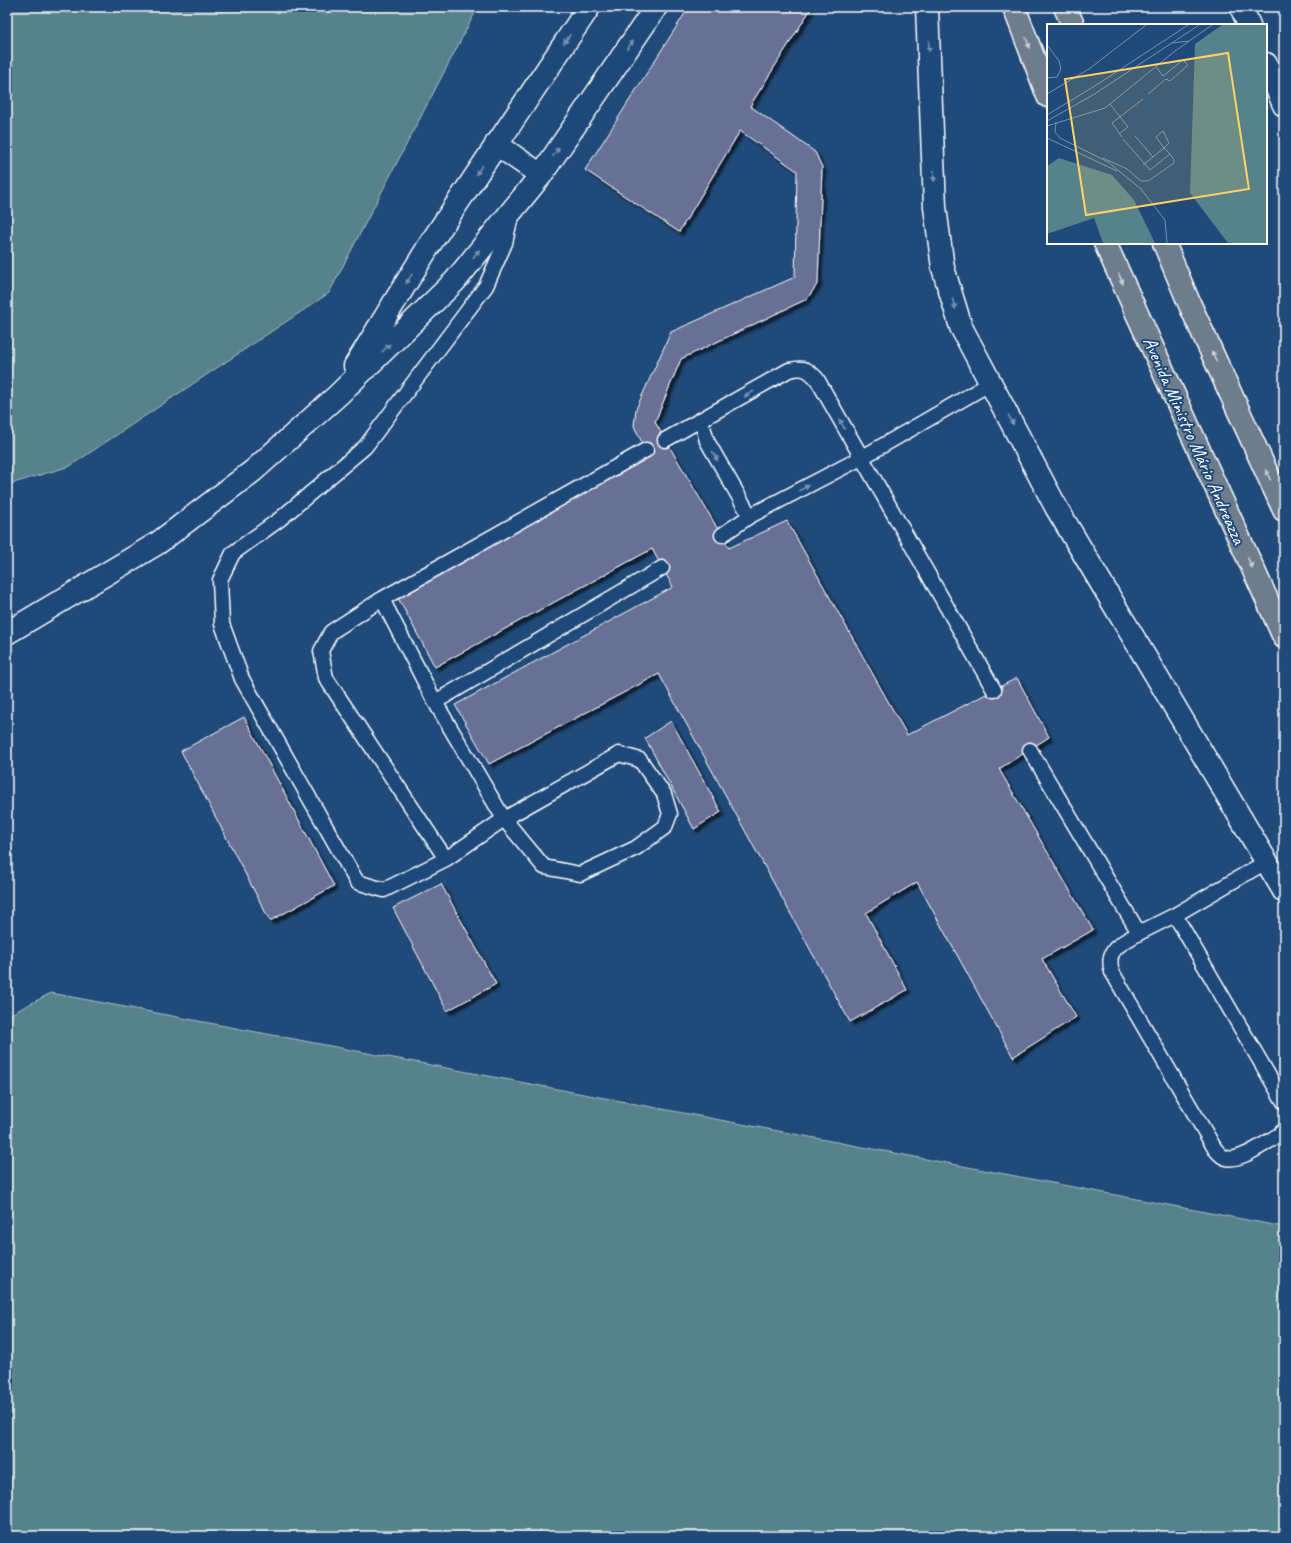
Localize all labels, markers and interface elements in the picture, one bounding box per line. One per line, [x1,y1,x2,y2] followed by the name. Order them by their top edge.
[1047,24,1267,244] inset map
[563,34,571,44] one-way arrow
[1025,38,1031,50] one-way arrow
[626,40,634,50] one-way arrow
[925,40,932,52] one-way arrow
[552,147,560,157] one-way arrow
[475,165,483,175] one-way arrow
[931,170,937,183] one-way arrow
[472,249,481,260] one-way arrow
[405,273,412,285] one-way arrow
[1118,273,1124,284] one-way arrow
[951,298,957,310] one-way arrow
[1137,333,1251,549] street label: Avenida Ministro Mário Andreazza
[381,343,391,353] one-way arrow
[1211,351,1217,362] one-way arrow
[743,390,755,397] one-way arrow
[1007,415,1014,426] one-way arrow
[839,418,846,429] one-way arrow
[712,450,719,462] one-way arrow
[1265,469,1271,480] one-way arrow
[798,484,809,491] one-way arrow
[1247,557,1253,568] one-way arrow

